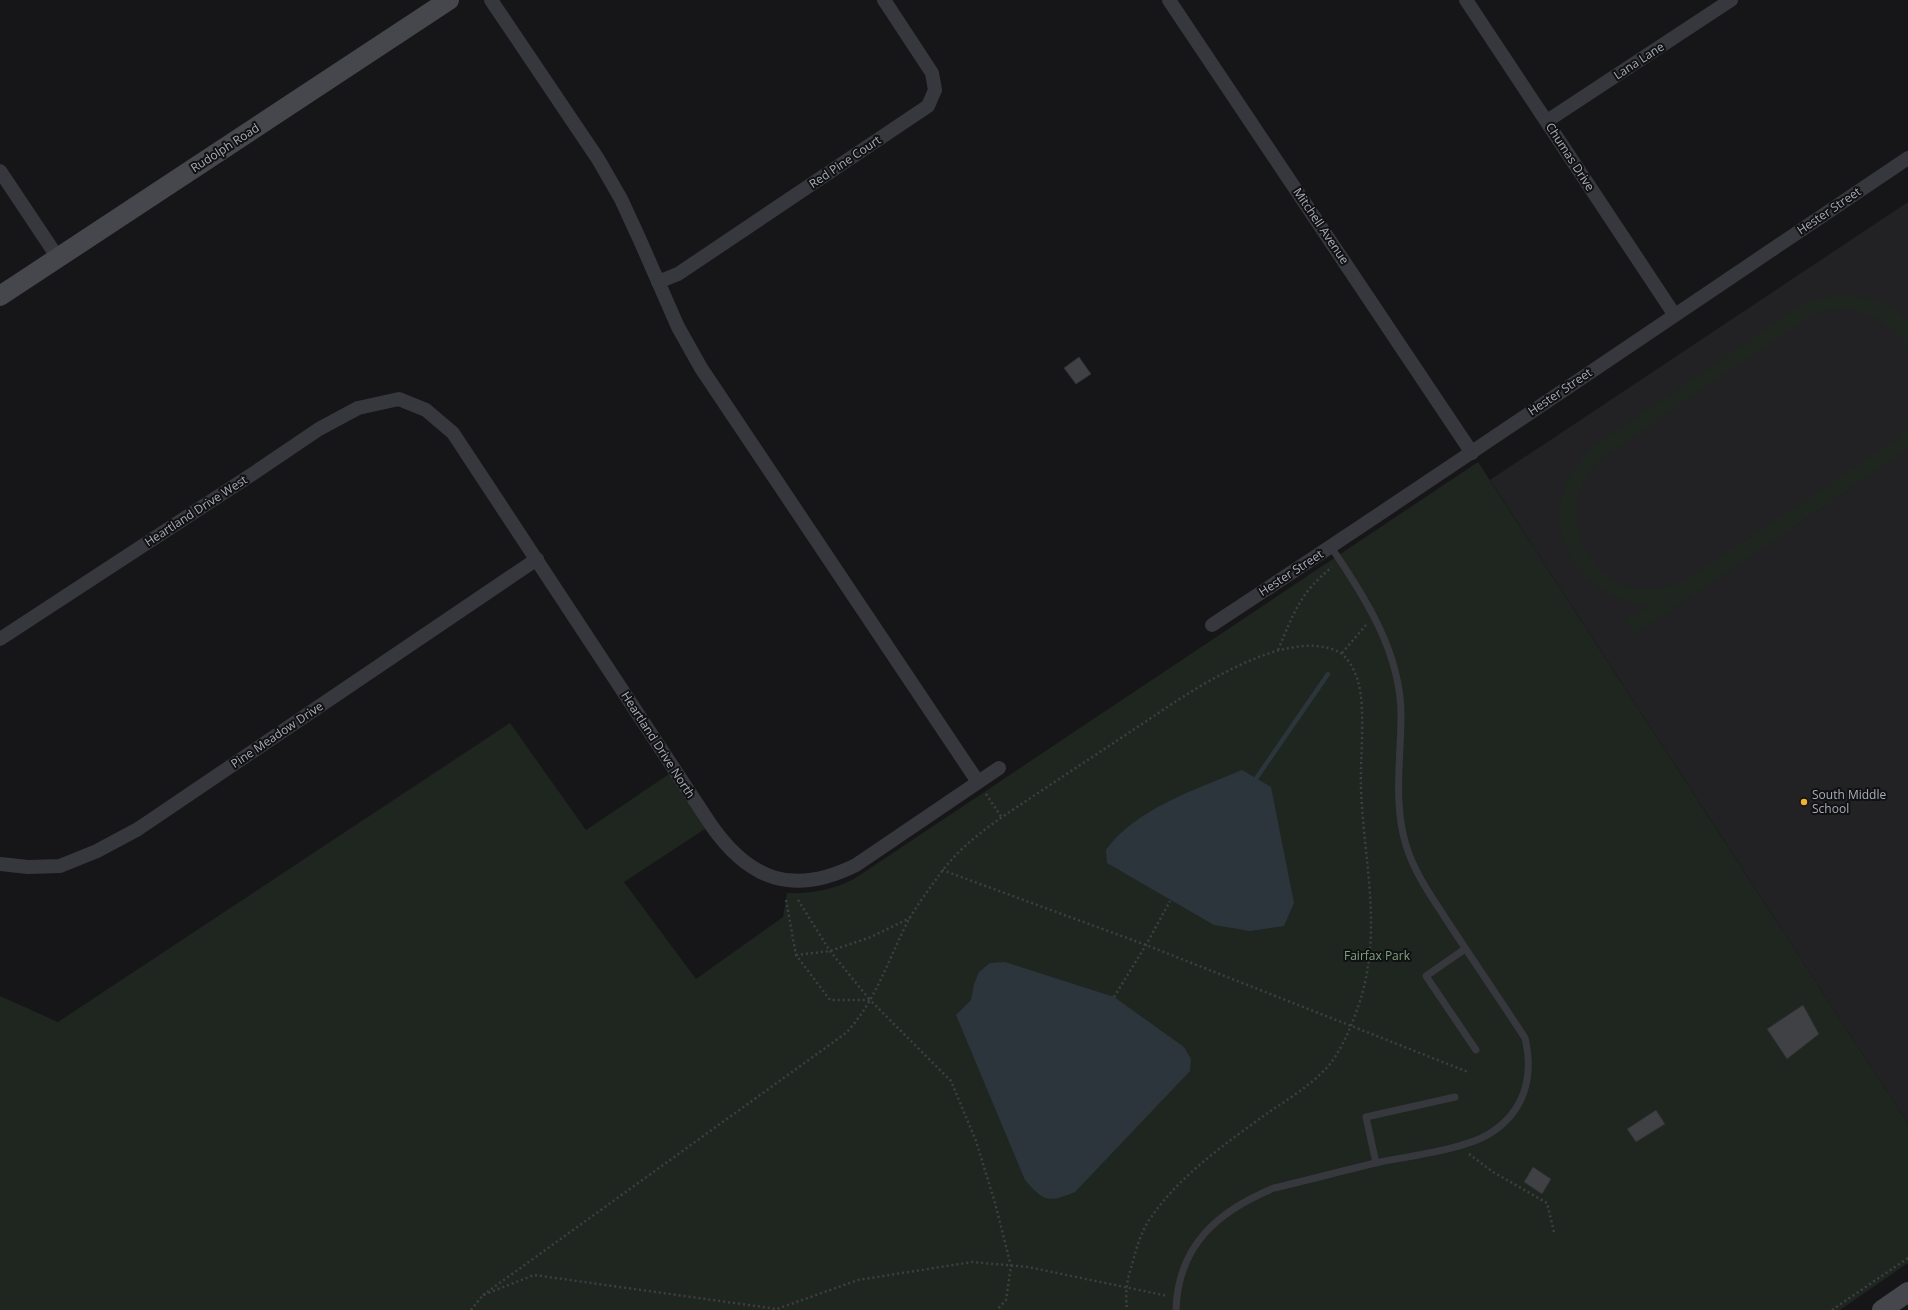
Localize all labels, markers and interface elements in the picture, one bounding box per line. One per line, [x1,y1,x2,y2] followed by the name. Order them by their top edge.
[1610,38,1668,83] street label: Lana Lane
[187,119,262,176] street label: Rudolph Road
[1542,119,1599,194] street label: Chumas Drive
[805,131,884,192] street label: Red Pine Court
[1793,183,1864,238] street label: Hester Street
[1290,184,1353,268] street label: Mitchell Avenue
[1524,364,1595,419] street label: Hester Street
[141,471,250,550] street label: Heartland Drive West
[1255,545,1326,600] street label: Hester Street
[617,688,699,801] street label: Heartland Drive North
[227,697,326,772] street label: Pine Meadow Drive
[1812,786,1886,817] place label: South Middle School
[1799,797,1809,807] marker: South Middle School
[1344,947,1411,964] park label: Fairfax Park

